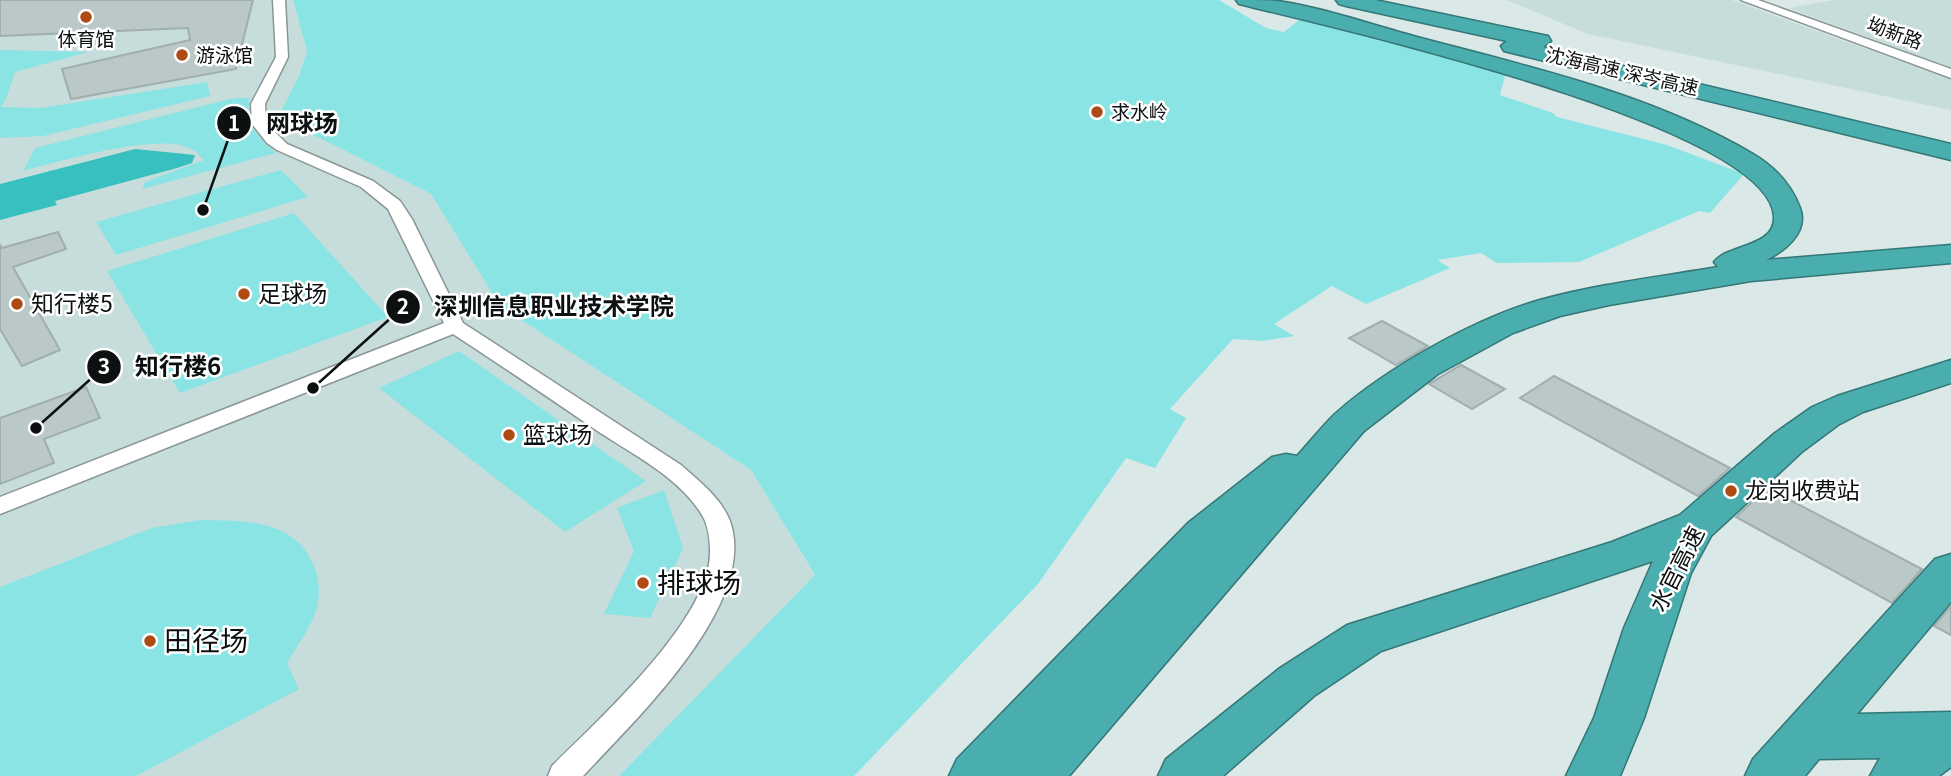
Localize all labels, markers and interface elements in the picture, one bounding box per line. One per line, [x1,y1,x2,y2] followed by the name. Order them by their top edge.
[78,9,94,25] marker: 体育馆
[1864,9,1927,54] street label: 坳新路
[57,24,115,51] place label: 体育馆
[1543,39,1702,100] street label: 沈海高速 深岑高速
[196,40,253,67] place label: 游泳馆
[174,47,190,63] marker: 游泳馆
[1111,97,1168,124] place label: 求水岭
[217,101,352,146] callout: 网球场
[266,104,338,139] text: 网球场
[1089,104,1105,120] marker: 求水岭
[228,107,240,137] text: 1
[258,275,327,309] place label: 足球场
[31,285,113,319] place label: 知行楼5
[385,285,688,330] callout: 深圳信息职业技术学院
[236,286,252,302] marker: 足球场
[434,287,674,322] text: 深圳信息职业技术学院
[397,290,409,320] text: 2
[9,296,25,312] marker: 知行楼5
[86,344,235,389] callout: 知行楼6
[135,347,221,382] text: 知行楼6
[98,350,110,380] text: 3
[523,416,592,450] place label: 篮球场
[501,427,517,443] marker: 篮球场
[1745,472,1860,506] place label: 龙岗收费站
[1723,483,1739,499] marker: 龙岗收费站
[1639,519,1711,617] street label: 水官高速
[657,561,741,601] place label: 排球场
[635,575,651,591] marker: 排球场
[164,619,248,659] place label: 田径场
[142,633,158,649] marker: 田径场

